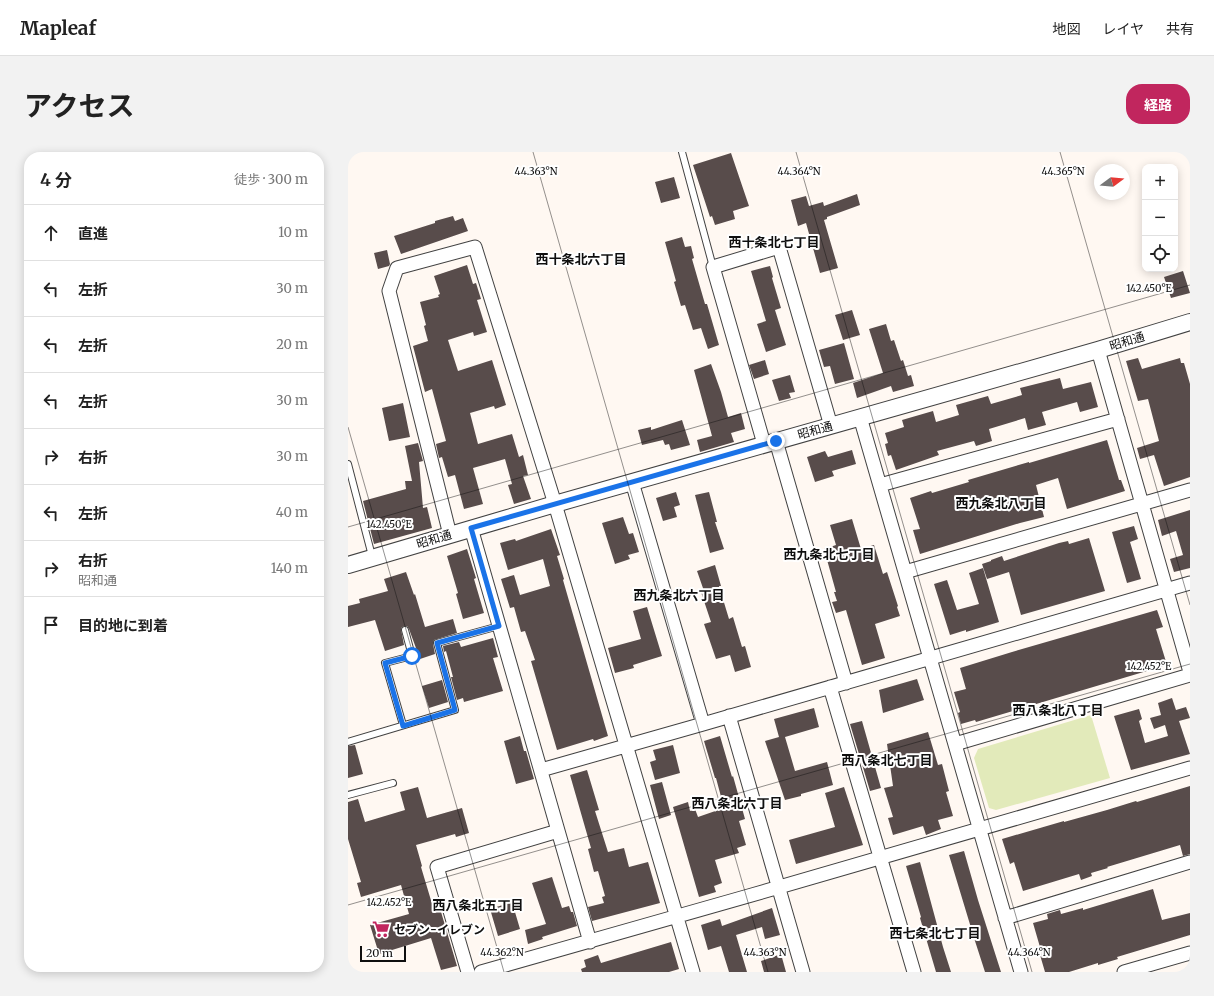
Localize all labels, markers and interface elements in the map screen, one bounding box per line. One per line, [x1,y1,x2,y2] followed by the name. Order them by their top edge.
[20,16,96,40] text: Mapleaf
[1052,20,1080,38] text: 地図
[1102,20,1144,38] text: レイヤ
[1166,20,1194,38] text: 共有
[1126,84,1190,124] button: 経路
[24,88,135,124] text: アクセス
[1094,164,1130,200] north arrow
[1142,164,1178,272] map controls
[1142,164,1178,200] button: +
[515,165,558,178] text: 44.363°N
[777,165,821,178] text: 44.364°N
[1041,165,1085,178] text: 44.365°N
[40,169,72,191] text: 4 分
[234,171,308,188] text: 徒歩 · 300 m
[1142,200,1178,236] button: −
[40,222,62,244] icon: ahead
[78,224,108,243] text: 直進
[278,224,308,241] text: 10 m
[728,234,820,251] district label: 西十条北七丁目
[1142,236,1178,272] button: locate
[535,251,627,268] district label: 西十条北六丁目
[40,278,62,300] icon: left
[78,280,108,299] text: 左折
[276,280,308,297] text: 30 m
[1126,282,1172,295] text: 142.450°E
[1108,329,1146,353] street label: 昭和通
[40,334,62,356] icon: left
[78,336,108,355] text: 左折
[276,336,308,353] text: 20 m
[40,390,62,412] icon: left
[78,392,108,411] text: 左折
[276,392,308,409] text: 30 m
[796,418,834,442] street label: 昭和通
[767,432,785,450] route end
[40,446,62,468] icon: right
[78,448,108,467] text: 右折
[276,448,308,465] text: 30 m
[955,495,1047,512] district label: 西九条北八丁目
[40,502,62,524] icon: left
[78,504,108,523] text: 左折
[276,504,308,521] text: 40 m
[366,518,412,531] text: 142.450°E
[415,527,453,551] street label: 昭和通
[783,546,875,563] district label: 西九条北七丁目
[78,551,108,570] text: 右折
[40,558,62,580] icon: right
[271,560,308,577] text: 140 m
[78,572,117,589] text: 昭和通
[633,587,725,604] district label: 西九条北六丁目
[40,614,62,636] icon: arrive
[78,616,168,635] text: 目的地に到着
[403,647,421,665] route start
[1127,660,1172,673] text: 142.452°E
[1012,702,1104,719] district label: 西八条北八丁目
[841,752,933,769] district label: 西八条北七丁目
[691,795,783,812] district label: 西八条北六丁目
[367,896,412,909] text: 142.452°E
[432,897,524,914] district label: 西八条北五丁目
[371,919,391,939] supermarket icon: セブン-イレブン
[394,922,485,937] place label: セブン-イレブン
[889,925,981,942] district label: 西七条北七丁目
[360,944,406,963] scale bar
[366,946,393,960] text: 20 m
[480,946,524,959] text: 44.362°N
[744,946,787,959] text: 44.363°N
[1007,946,1051,959] text: 44.364°N

